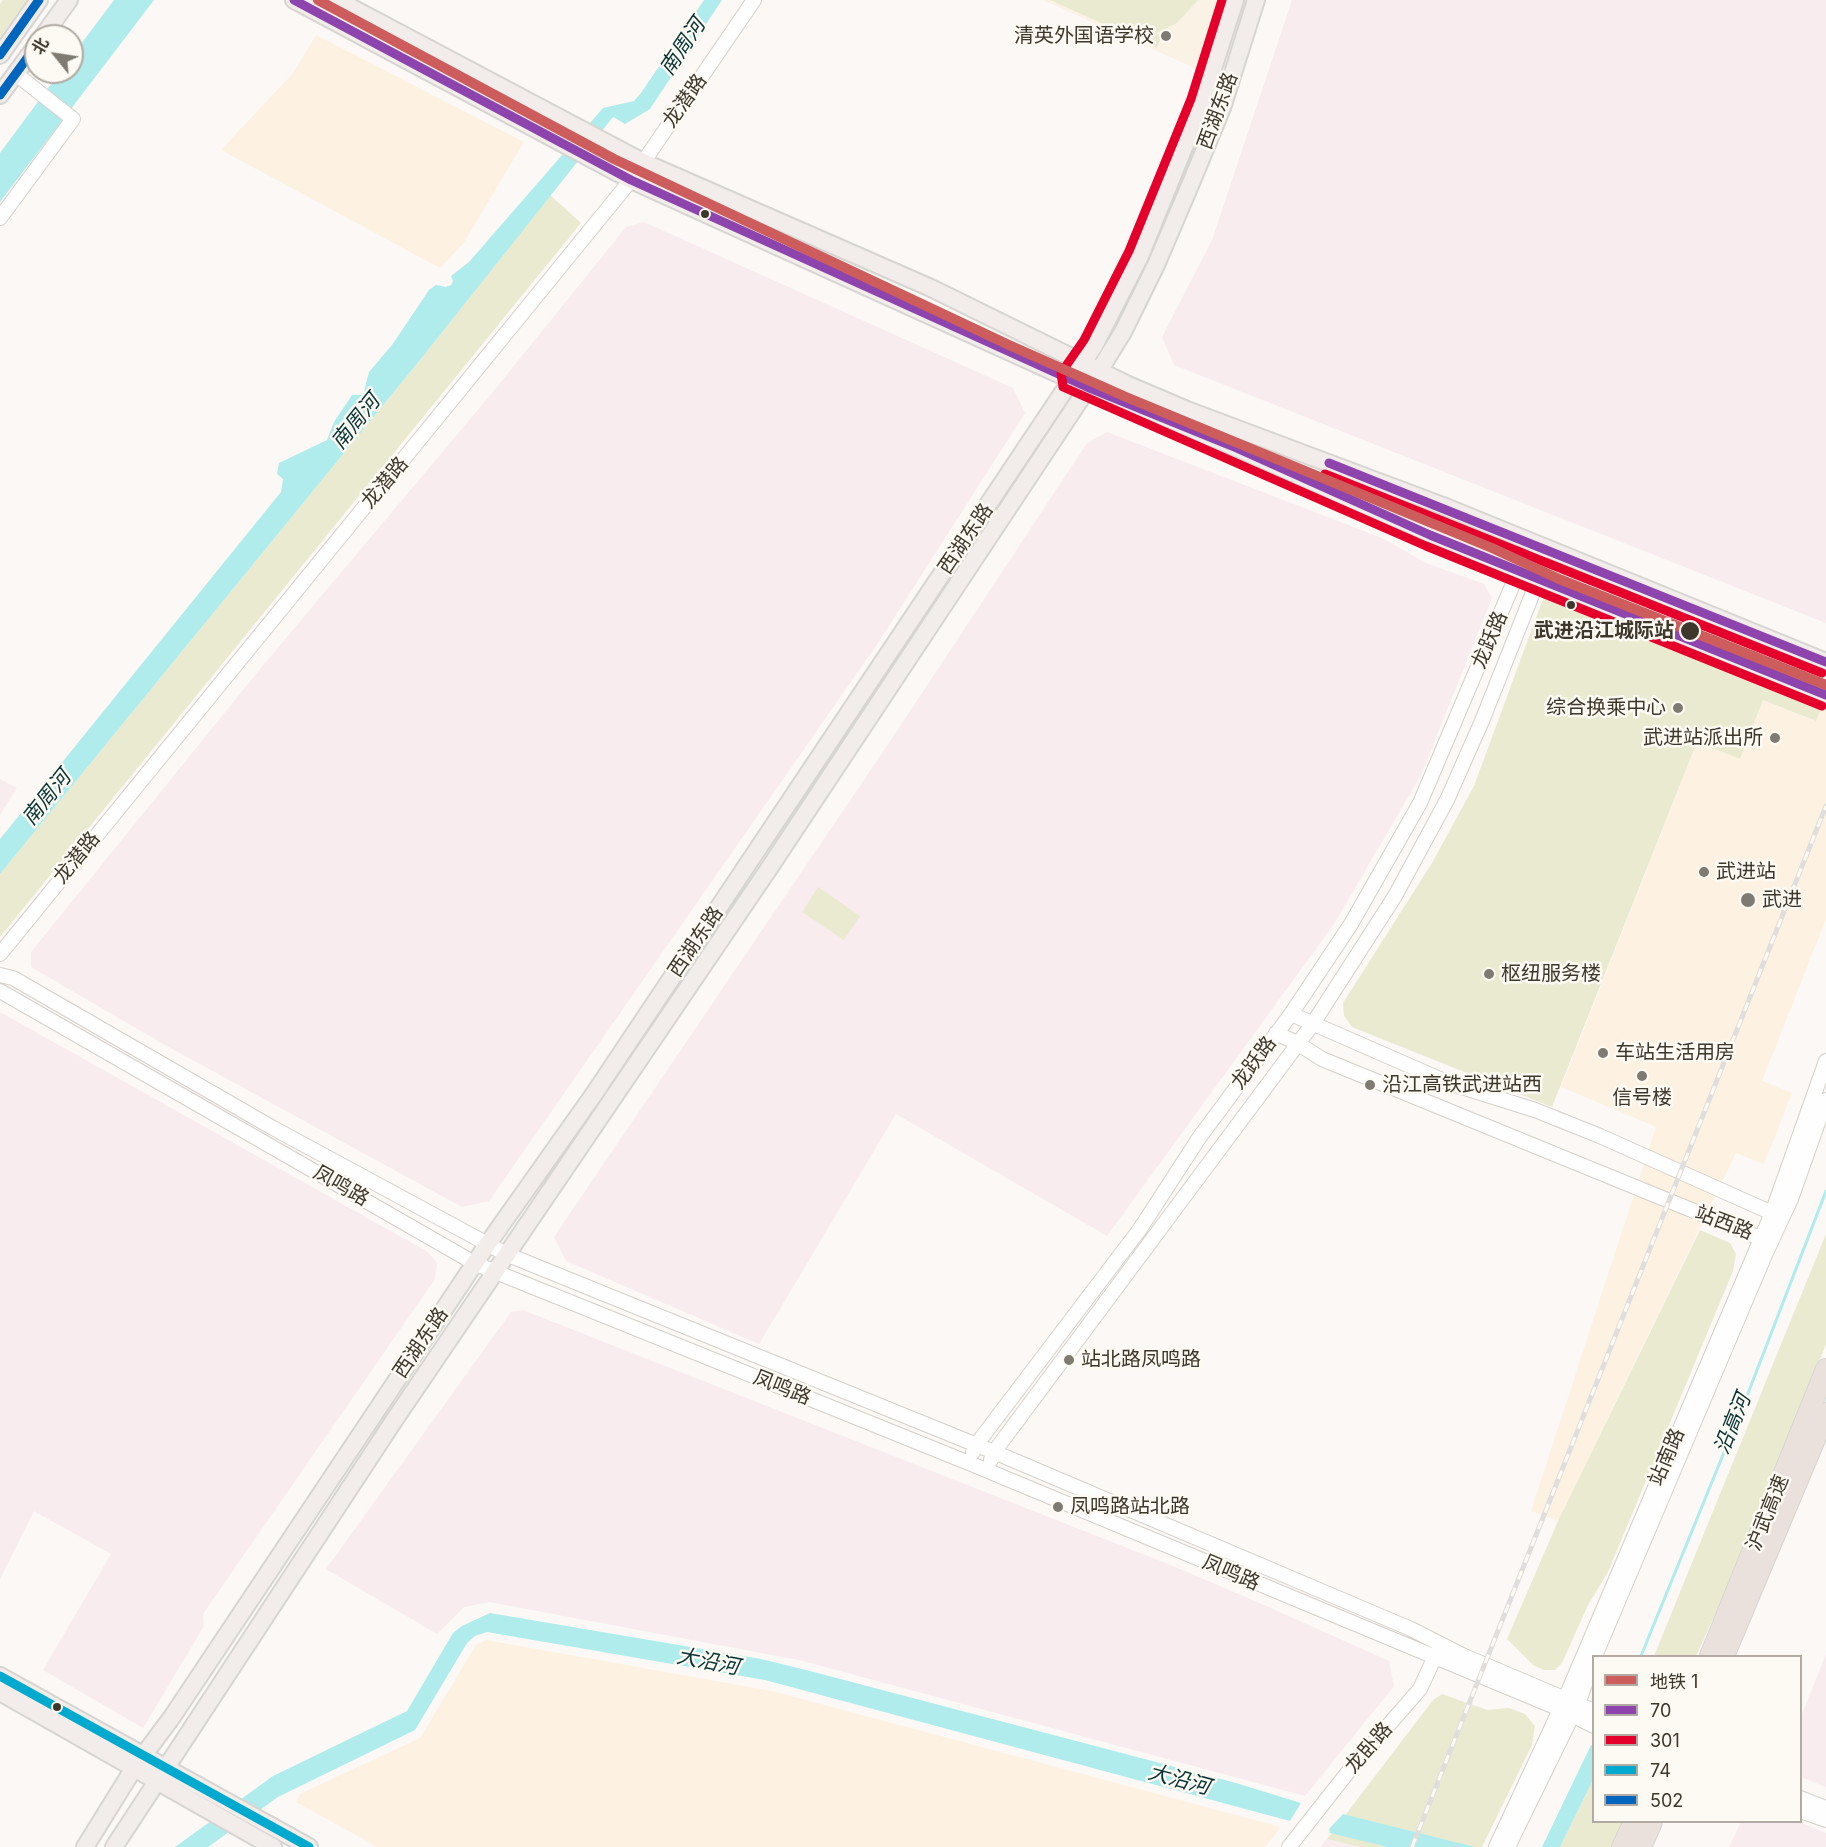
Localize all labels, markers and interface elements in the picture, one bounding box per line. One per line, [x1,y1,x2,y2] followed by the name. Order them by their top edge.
[655,14,711,80] water label: 南周河
[24,24,84,84] north arrow
[1014,24,1154,48] place label: 清英外国语学校
[1159,29,1173,43] marker: 清英外国语学校
[27,34,53,58] text: 北
[1193,69,1243,153] street label: 西湖东路
[658,70,712,132] street label: 龙潜路
[699,208,711,220] unlabelled marker
[326,390,386,454] water label: 南周河
[357,452,413,514] street label: 龙潜路
[934,499,998,579] street label: 西湖东路
[1565,599,1577,611] unlabelled marker
[1467,608,1513,672] street label: 龙跃路
[1534,619,1674,643] place label: 武进沿江城际站
[1679,620,1701,642] marker: 武进沿江城际站
[1546,696,1666,720] place label: 综合换乘中心
[1671,701,1685,715] marker: 综合换乘中心
[1643,726,1763,750] place label: 武进站派出所
[1768,731,1782,745] marker: 武进站派出所
[17,766,77,830] water label: 南周河
[49,827,105,889] street label: 龙潜路
[1716,860,1776,884] place label: 武进站
[1697,865,1711,879] marker: 武进站
[1762,888,1802,912] place label: 武进
[1739,891,1757,909] marker: 武进
[664,902,728,982] street label: 西湖东路
[1501,962,1601,986] place label: 枢纽服务楼
[1482,967,1496,981] marker: 枢纽服务楼
[1226,1032,1282,1094] street label: 龙跃路
[1615,1041,1735,1065] place label: 车站生活用房
[1596,1046,1610,1060] marker: 车站生活用房
[1635,1069,1649,1083] marker: 信号楼
[1382,1073,1542,1097] place label: 沿江高铁武进站西
[1363,1078,1377,1092] marker: 沿江高铁武进站西
[1612,1086,1672,1110] place label: 信号楼
[309,1161,373,1211] street label: 凤鸣路
[1692,1201,1756,1245] street label: 站西路
[389,1303,453,1383] street label: 西湖东路
[1081,1348,1201,1372] place label: 站北路凤鸣路
[1062,1353,1076,1367] marker: 站北路凤鸣路
[750,1366,814,1410] street label: 凤鸣路
[1710,1390,1756,1458] water label: 沿高河
[1644,1425,1690,1489] street label: 站南路
[1742,1471,1794,1555] street label: 沪武高速
[1070,1495,1190,1519] place label: 凤鸣路站北路
[1051,1500,1065,1514] marker: 凤鸣路站北路
[1199,1550,1263,1596] street label: 凤鸣路
[675,1644,741,1680] water label: 大沿河
[1592,1655,1802,1823] legend
[1650,1671,1698,1692] text: 地铁 1
[1650,1700,1671,1721] text: 70
[51,1701,63,1713] unlabelled marker
[1340,1717,1398,1779] street label: 龙卧路
[1650,1730,1680,1751] text: 301
[1145,1760,1213,1800] water label: 大沿河
[1650,1760,1671,1781] text: 74
[1650,1790,1683,1811] text: 502

